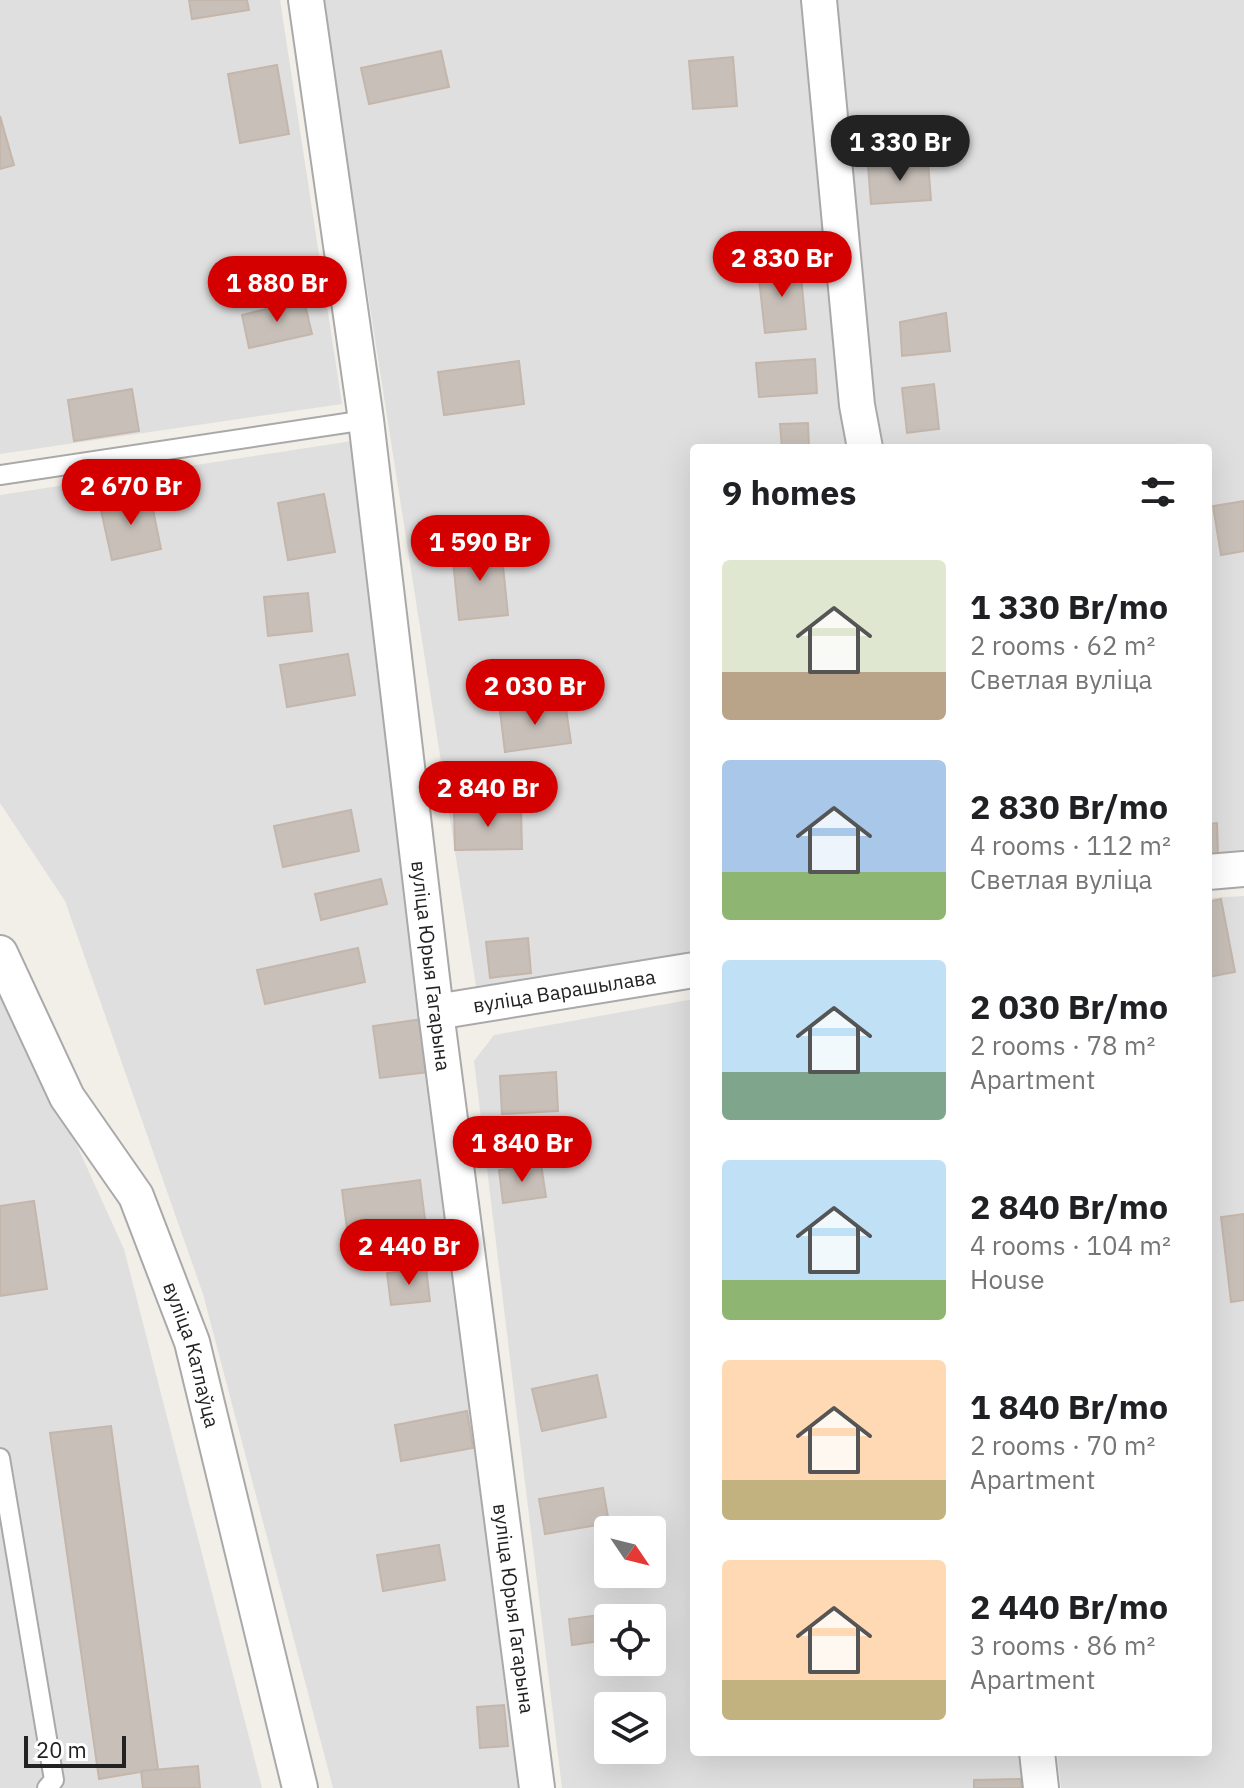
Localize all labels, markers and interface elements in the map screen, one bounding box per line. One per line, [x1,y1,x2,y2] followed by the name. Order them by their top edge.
[817,115,983,183] pin: 1 330 Br
[849,124,951,158] text: 1 330 Br
[699,231,865,299] pin: 2 830 Br
[731,240,833,274] text: 2 830 Br
[194,256,360,324] pin: 1 880 Br
[226,265,328,299] text: 1 880 Br
[48,459,214,527] pin: 2 670 Br
[80,468,182,502] text: 2 670 Br
[722,470,857,514] text: 9 homes
[1136,470,1180,514] icon: filters
[397,515,563,583] pin: 1 590 Br
[429,524,531,558] text: 1 590 Br
[970,584,1168,628] text: 1 330 Br/mo
[786,592,882,688] icon: home
[970,628,1155,662] text: 2 rooms · 62 m²
[452,659,618,727] pin: 2 030 Br
[970,662,1152,696] text: Светлая вуліца
[484,668,586,702] text: 2 030 Br
[405,761,571,829] pin: 2 840 Br
[437,770,539,804] text: 2 840 Br
[970,784,1168,828] text: 2 830 Br/mo
[786,792,882,888] icon: home
[970,828,1171,862] text: 4 rooms · 112 m²
[405,859,458,1073] street label: вуліца Юрыя Гагарына
[970,862,1152,896] text: Светлая вуліца
[471,962,658,1019] street label: вуліца Варашылава
[970,984,1168,1028] text: 2 030 Br/mo
[786,992,882,1088] icon: home
[970,1028,1155,1062] text: 2 rooms · 78 m²
[970,1062,1095,1096] text: Apartment
[439,1116,605,1184] pin: 1 840 Br
[471,1125,573,1159] text: 1 840 Br
[970,1184,1168,1228] text: 2 840 Br/mo
[786,1192,882,1288] icon: home
[326,1219,492,1287] pin: 2 440 Br
[358,1228,460,1262] text: 2 440 Br
[970,1228,1171,1262] text: 4 rooms · 104 m²
[970,1262,1045,1296] text: House
[157,1278,226,1431] street label: вуліца Катлаўца
[970,1384,1168,1428] text: 1 840 Br/mo
[786,1392,882,1488] icon: home
[970,1428,1155,1462] text: 2 rooms · 70 m²
[970,1462,1095,1496] text: Apartment
[487,1502,541,1716] street label: вуліца Юрыя Гагарына
[594,1516,666,1588] north arrow
[594,1516,666,1764] map controls
[970,1584,1168,1628] text: 2 440 Br/mo
[786,1592,882,1688] icon: home
[594,1604,666,1676] button: locate
[970,1628,1155,1662] text: 3 rooms · 86 m²
[970,1662,1095,1696] text: Apartment
[594,1692,666,1764] button: layers
[24,1732,126,1768] scale bar
[36,1735,87,1764] text: 20 m

